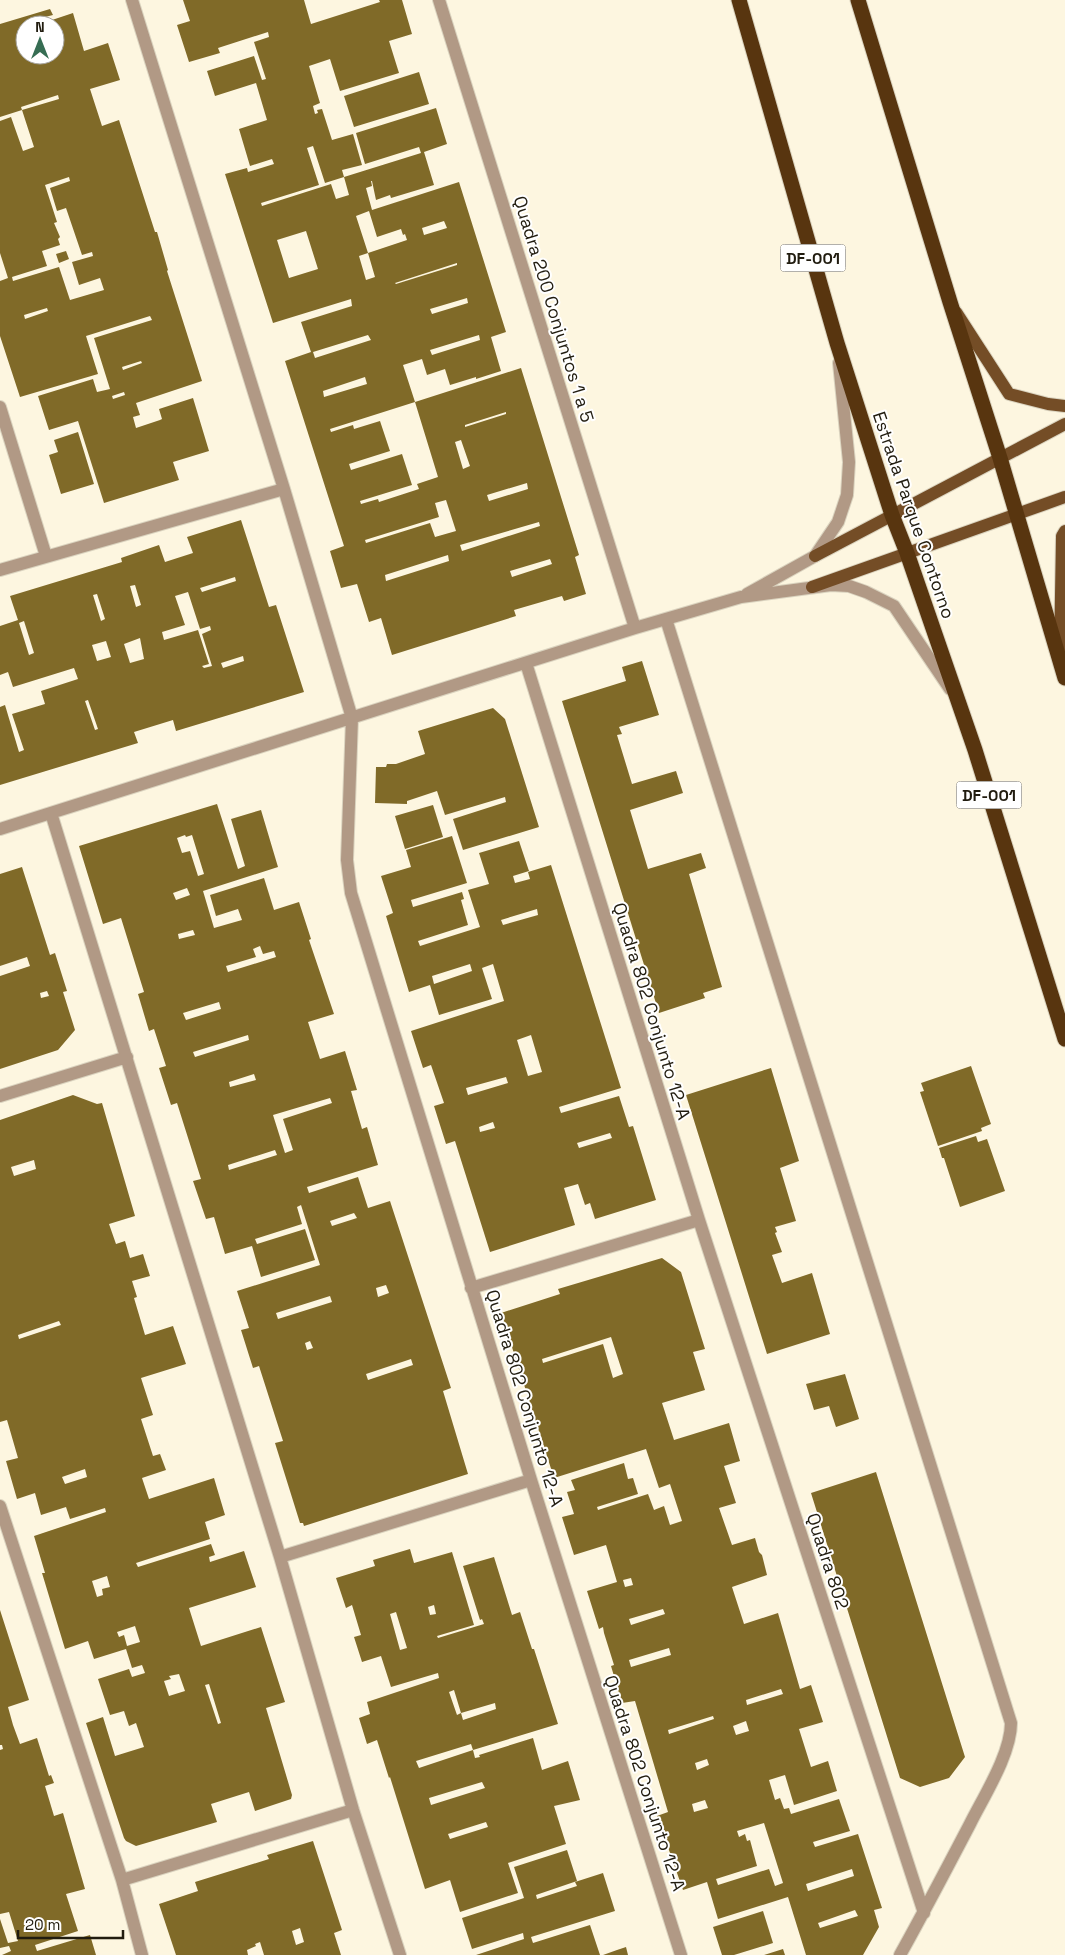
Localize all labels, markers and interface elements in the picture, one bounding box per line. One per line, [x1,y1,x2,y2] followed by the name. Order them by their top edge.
[15,15,65,65] north arrow
[35,18,45,36] text: N
[509,193,599,425] street label: Quadra 200 Conjuntos 1 a 5
[780,244,846,272] road number: DF-001
[868,408,960,622] street label: Estrada Parque Contorno
[956,782,1022,808] road number: DF-001
[608,900,696,1122] street label: Quadra 802 Conjunto 12-A
[481,1287,569,1509] street label: Quadra 802 Conjunto 12-A
[802,1510,854,1612] street label: Quadra 802
[599,1672,691,1894] street label: Quadra 802 Conjunto 12-A
[18,1908,122,1940] scale bar
[25,1915,60,1934] text: 20 m

